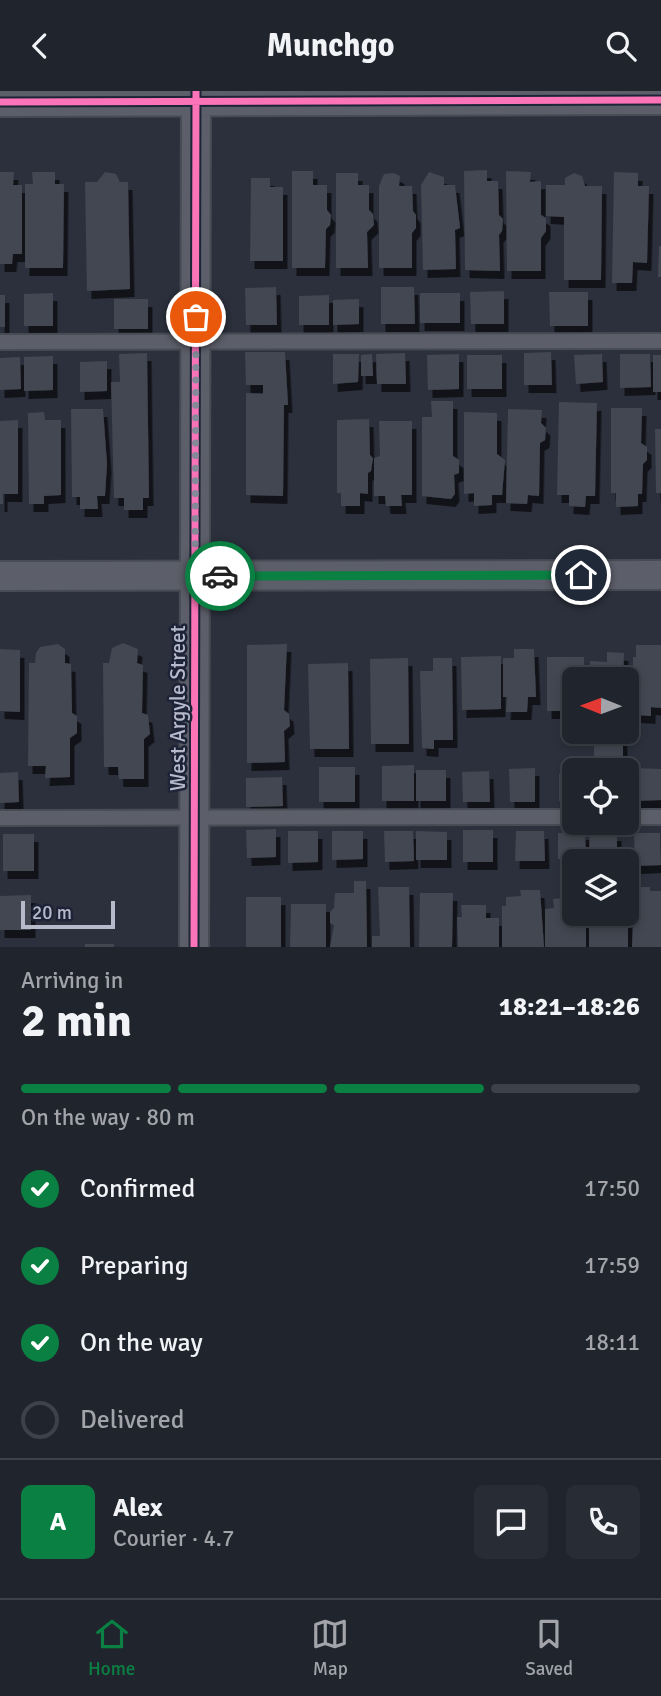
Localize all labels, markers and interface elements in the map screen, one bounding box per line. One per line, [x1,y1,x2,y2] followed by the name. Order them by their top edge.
[266,26,395,65] text: Munchgo
[21,27,59,65] icon: back
[602,27,640,65] icon: search
[166,287,226,347] pin
[177,298,215,336] icon: bag
[185,541,255,611] courier
[551,545,611,605] pin
[562,556,600,594] icon: home
[201,557,239,595] icon: car
[165,625,191,791] street label: West Argyle Street
[562,667,639,744] north arrow
[562,667,639,926] map controls
[562,758,639,835] button: locate
[562,849,639,926] button: layers
[21,898,116,930] scale bar
[32,901,72,925] text: 20 m
[21,966,123,995] text: Arriving in
[499,991,640,1023] text: 18:21–18:26
[21,993,132,1049] text: 2 min
[21,1103,195,1132] text: On the way · 80 m
[21,1170,59,1208] icon: check
[80,1173,195,1205] text: Confirmed
[584,1174,640,1203] text: 17:50
[21,1247,59,1285] icon: check
[80,1250,188,1282] text: Preparing
[584,1251,640,1280] text: 17:59
[21,1324,59,1362] icon: check
[80,1327,203,1359] text: On the way
[584,1328,640,1357] text: 18:11
[80,1404,185,1436] text: Delivered
[474,1485,548,1559] button: chat
[566,1485,640,1559] button: phone
[113,1492,163,1524] text: Alex
[50,1506,66,1538] text: A
[113,1524,234,1553] text: Courier · 4.7
[88,1615,135,1681] tab: Home
[311,1615,349,1681] tab: Map
[525,1615,573,1681] tab: Saved

